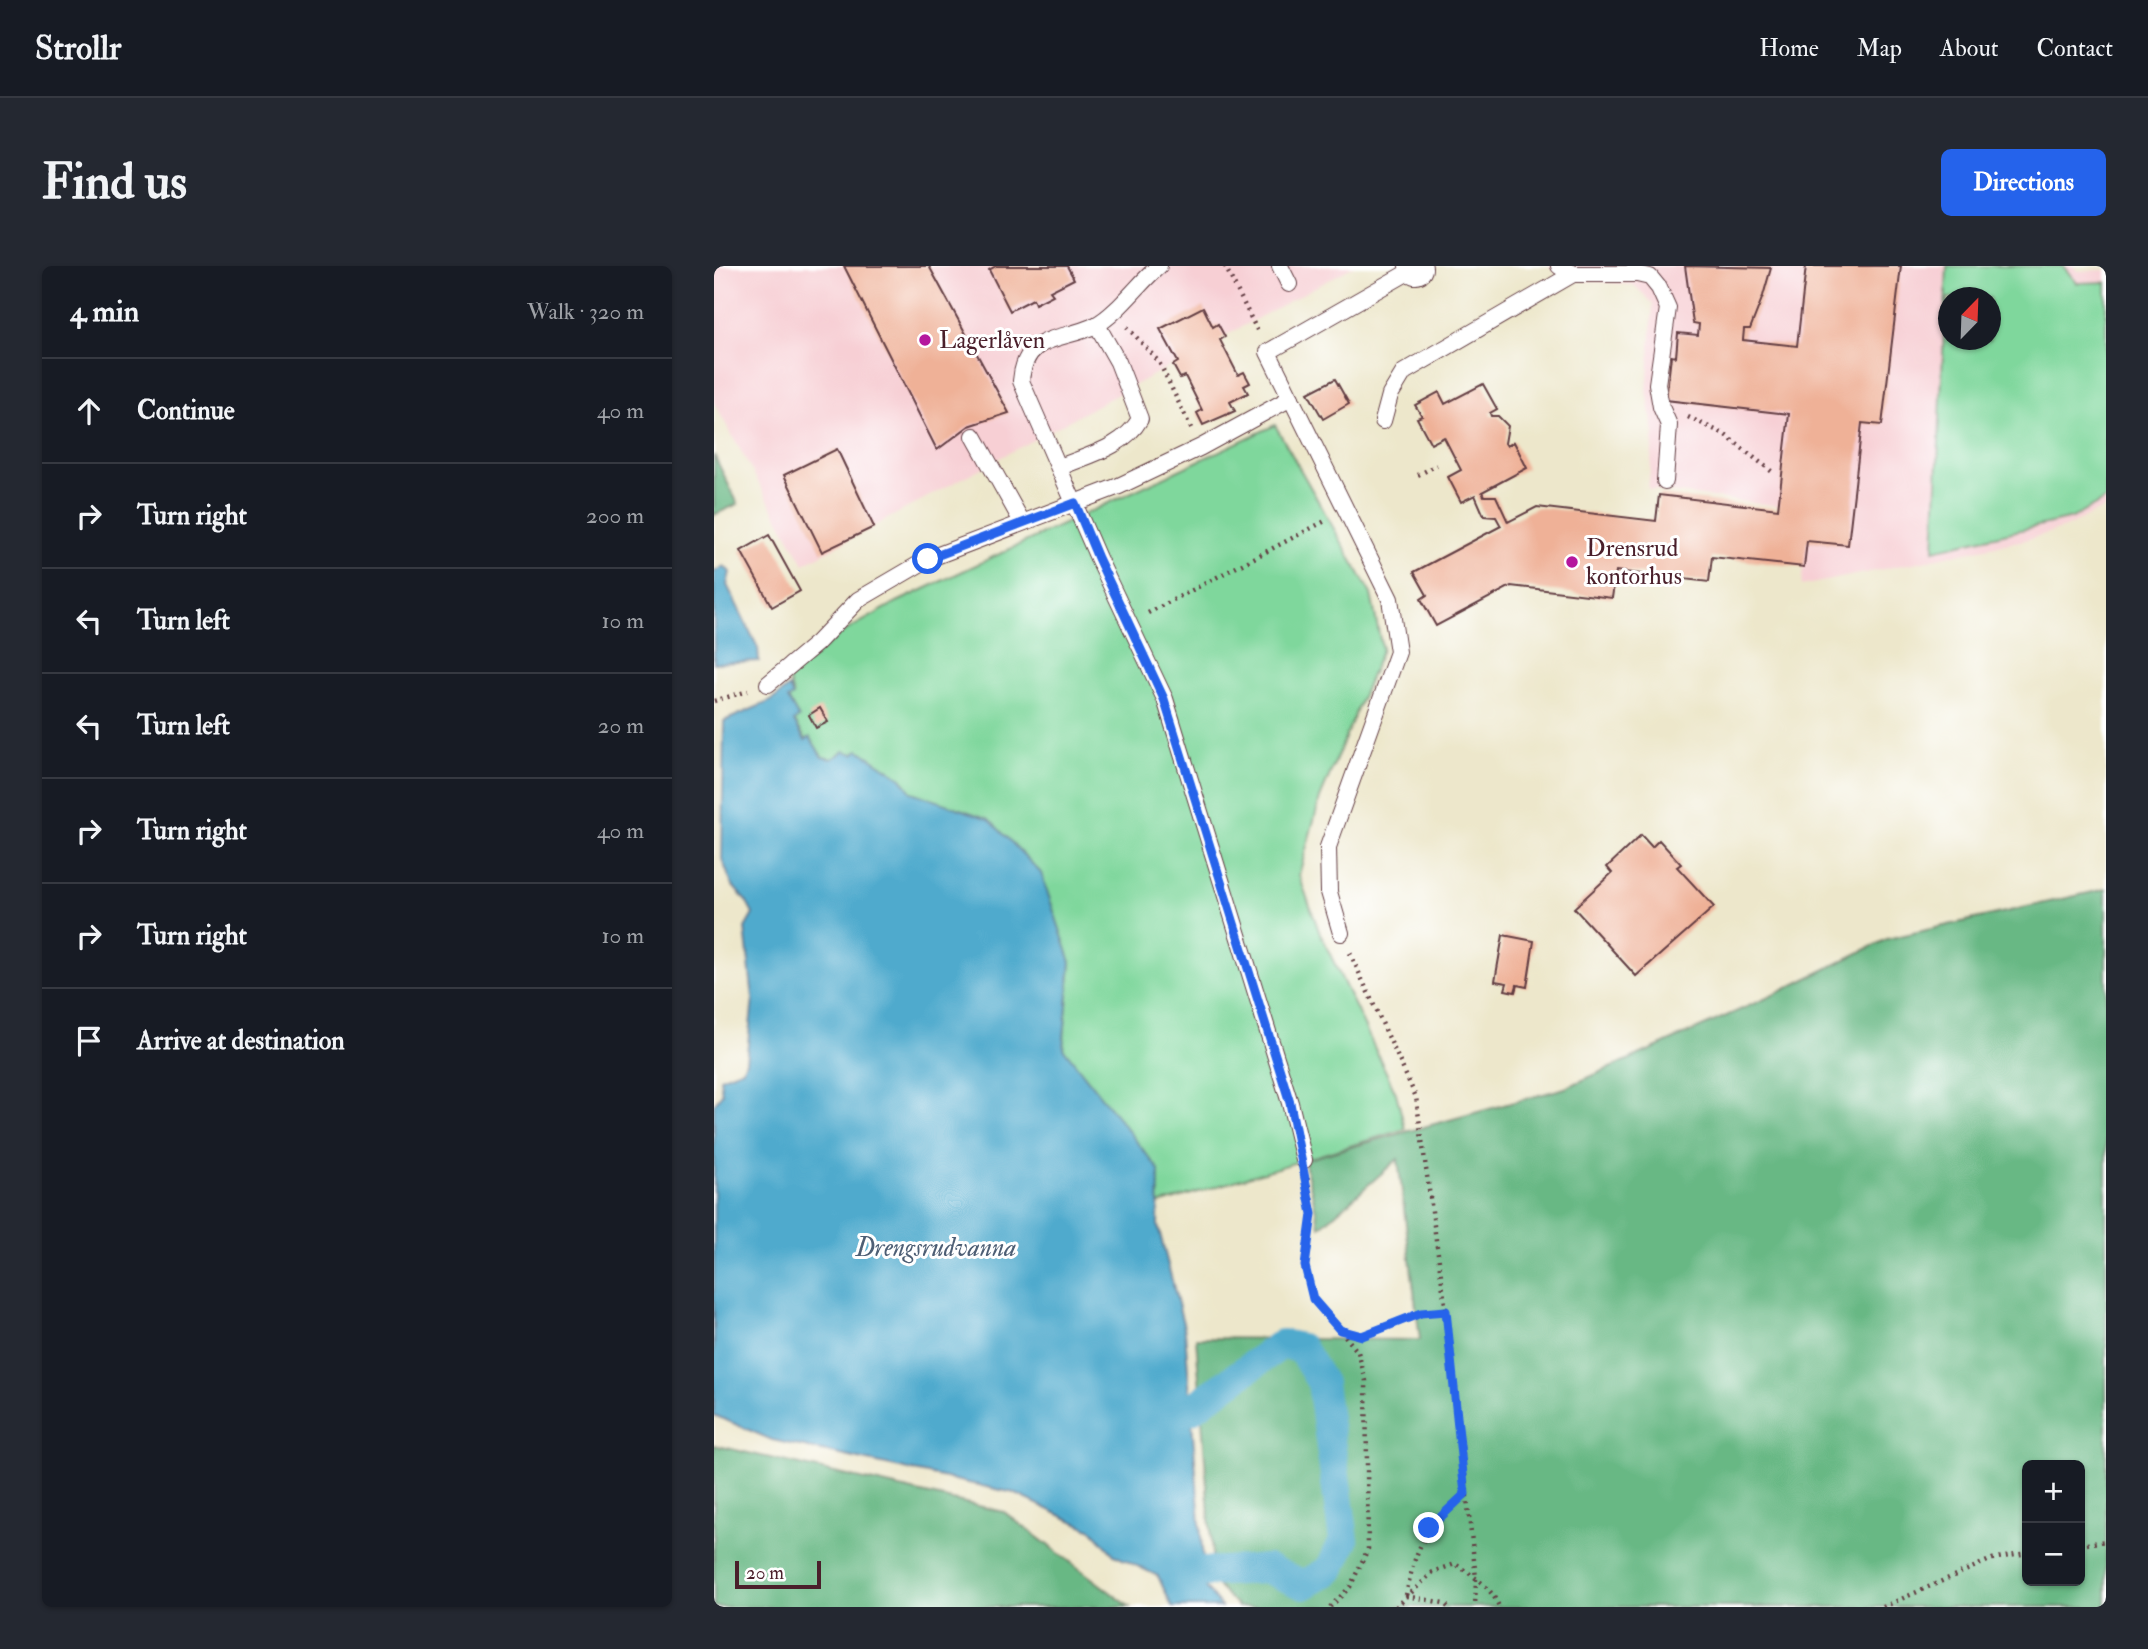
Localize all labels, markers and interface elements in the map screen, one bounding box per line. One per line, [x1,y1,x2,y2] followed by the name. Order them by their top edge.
[35,28,121,69] text: Strollr
[1759,33,1819,64] text: Home
[1857,33,1902,64] text: Map
[1940,33,1999,64] text: About
[2037,33,2113,64] text: Contact
[1941,149,2106,216] button: Directions
[42,152,187,213] text: Find us
[1938,287,2001,350] north arrow
[70,293,139,330] text: 4 min
[527,297,644,326] text: Walk · 320 m
[939,325,1045,356] place label: Lagerlåven
[917,332,933,348] marker: Lagerlåven
[70,392,108,430] icon: ahead
[137,395,235,427] text: Continue
[597,396,644,425] text: 40 m
[70,497,108,535] icon: right
[137,500,247,532] text: Turn right
[586,501,644,530] text: 200 m
[1586,533,1682,592] place label: Drensrud kontorhus
[912,543,943,574] route start
[1564,554,1580,570] marker: Drensrud kontorhus
[70,602,108,640] icon: left
[137,605,230,637] text: Turn left
[601,606,644,635] text: 10 m
[70,707,108,745] icon: left
[137,710,230,742] text: Turn left
[598,711,644,740] text: 20 m
[70,812,108,850] icon: right
[137,815,247,847] text: Turn right
[597,816,644,845] text: 40 m
[70,917,108,955] icon: right
[137,920,247,952] text: Turn right
[601,921,644,950] text: 10 m
[70,1022,108,1060] icon: arrive
[137,1025,345,1057] text: Arrive at destination
[855,1232,1016,1264] water label: Drengsrudvanna
[2022,1460,2085,1586] map controls
[2022,1460,2085,1523] button: +
[1413,1512,1444,1543] route end
[2022,1523,2085,1586] button: −
[735,1558,821,1590] scale bar
[746,1561,784,1585] text: 20 m

